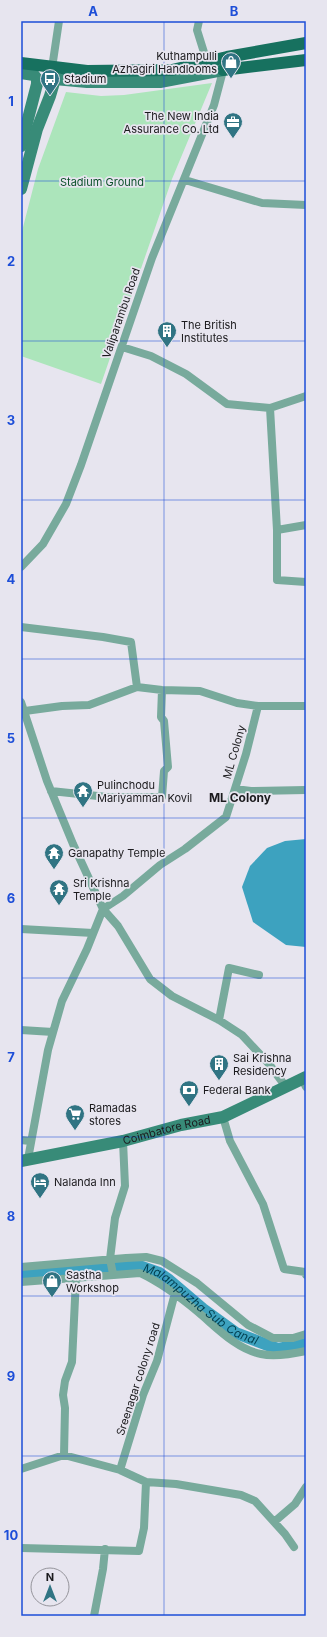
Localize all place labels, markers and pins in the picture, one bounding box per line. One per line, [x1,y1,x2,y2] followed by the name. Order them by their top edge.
[112,49,217,76] place label: Kuthampulli Azhagiri Handlooms
[220,51,242,79] shop icon: Kuthampulli Azhagiri Handlooms
[39,68,61,96] bus stop icon: Stadium
[64,72,106,86] place label: Stadium
[124,109,219,136] place label: The New India Assurance Co. Ltd
[222,111,244,139] office icon: The New India Assurance Co. Ltd
[181,318,237,345] place label: The British Institutes
[156,320,178,348] building icon: The British Institutes
[97,778,192,805] place label: Pulinchodu Mariyamman Kovil
[72,780,94,808] temple icon: Pulinchodu Mariyamman Kovil
[43,842,65,870] temple icon: Ganapathy Temple
[68,846,165,860] place label: Ganapathy Temple
[73,876,129,903] place label: Sri Krishna Temple
[48,878,70,906] temple icon: Sri Krishna Temple
[233,1051,291,1078] place label: Sai Krishna Residency
[208,1053,230,1081] building icon: Sai Krishna Residency
[178,1079,200,1107] bank icon: Federal Bank
[203,1083,271,1097] place label: Federal Bank
[89,1101,137,1128] place label: Ramadas stores
[64,1103,86,1131] supermarket icon: Ramadas stores
[29,1171,51,1199] hotel icon: Nalanda Inn
[54,1175,116,1189] place label: Nalanda Inn
[66,1268,119,1295] place label: Sastha Workshop
[41,1270,63,1298] shop icon: Sastha Workshop

